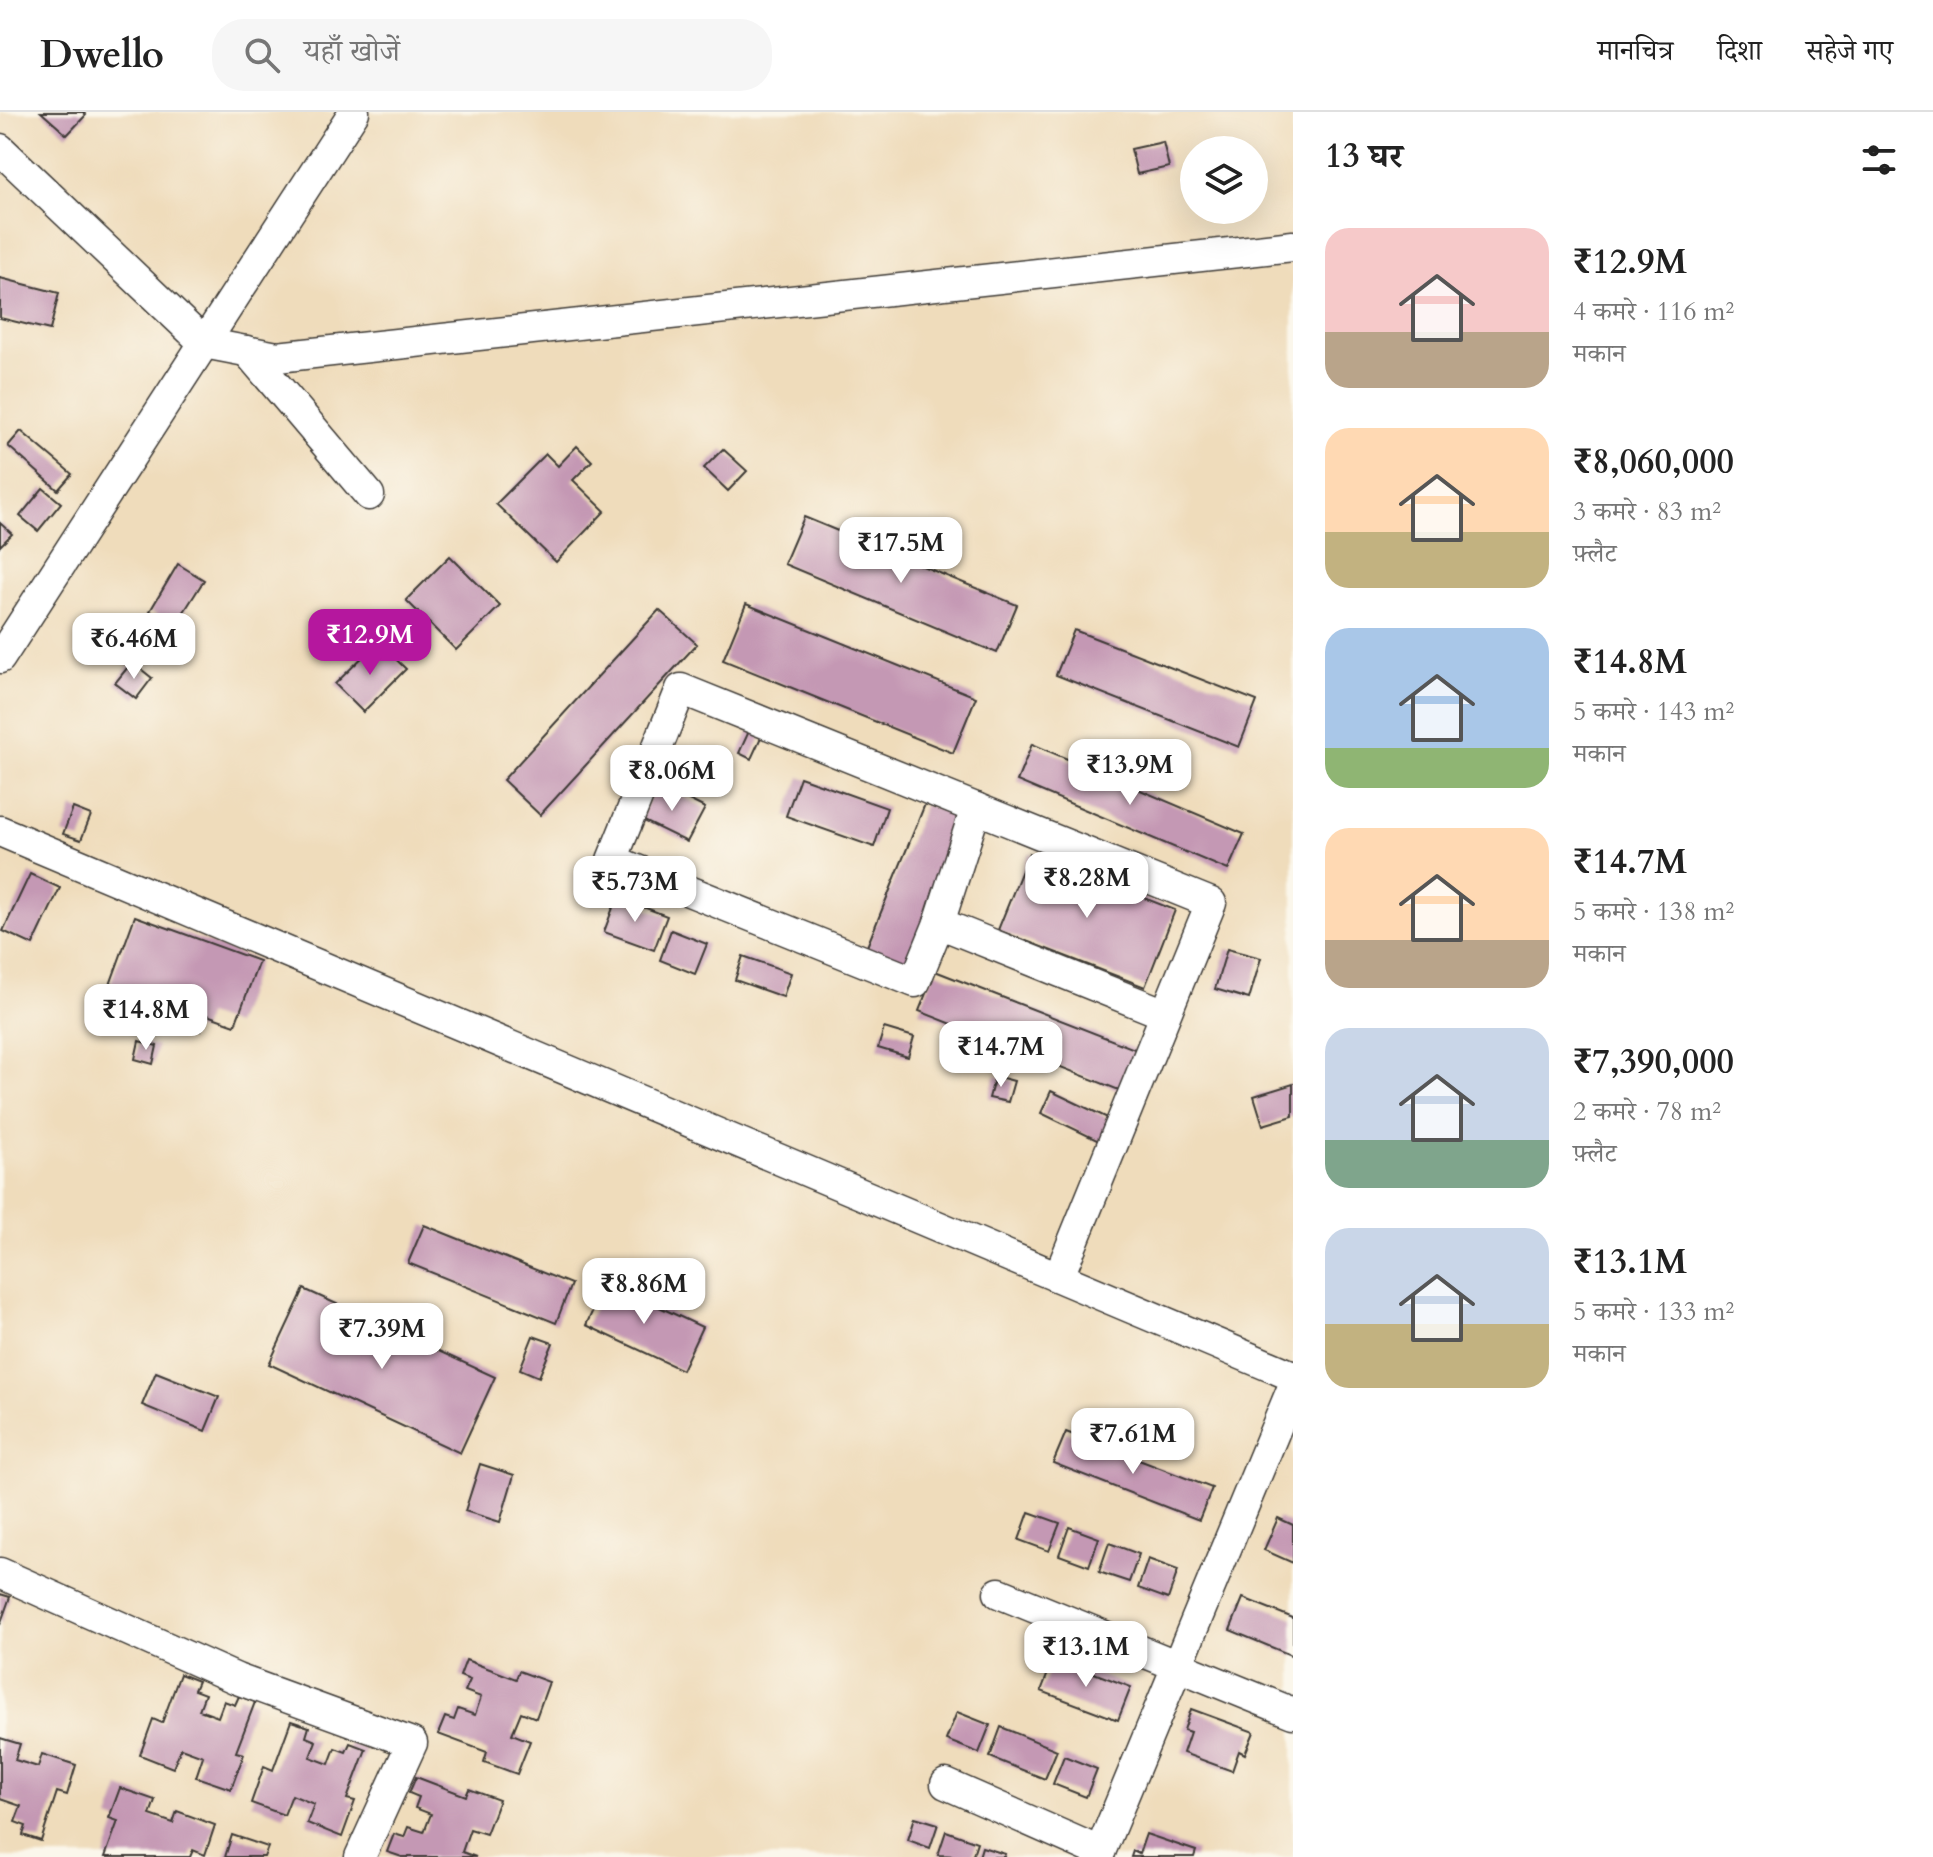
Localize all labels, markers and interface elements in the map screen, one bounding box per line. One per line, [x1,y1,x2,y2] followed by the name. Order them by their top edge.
[212,19,772,91] search box
[40,29,164,81] text: Dwello
[304,31,400,72] text: यहाँ खोजें
[1597,32,1673,70] text: मानचित्र
[1717,32,1762,70] text: दिशा
[1806,32,1893,70] text: सहेजे गए
[240,33,284,77] icon: search
[1325,133,1403,179] text: 13 घर
[1180,136,1268,224] map controls
[1180,136,1268,224] button: layers
[1857,138,1901,182] icon: filters
[1573,239,1687,285] text: ₹12.9M
[1389,260,1485,356] icon: home
[1573,294,1734,329] text: 4 कमरे · 116 m²
[1573,336,1626,371] text: मकान
[1573,439,1734,485] text: ₹8,060,000
[1389,460,1485,556] icon: home
[1573,494,1721,529] text: 3 कमरे · 83 m²
[836,517,966,585] pin: ₹17.5M
[857,525,945,560] text: ₹17.5M
[1573,536,1616,571] text: फ़्लैट
[305,609,435,677] pin: ₹12.9M
[69,613,199,681] pin: ₹6.46M
[326,617,414,652] text: ₹12.9M
[90,621,178,656] text: ₹6.46M
[1573,639,1687,685] text: ₹14.8M
[1389,660,1485,756] icon: home
[1573,694,1734,729] text: 5 कमरे · 143 m²
[1573,736,1626,771] text: मकान
[1065,739,1195,807] pin: ₹13.9M
[607,745,737,813] pin: ₹8.06M
[1086,747,1174,782] text: ₹13.9M
[628,753,716,788] text: ₹8.06M
[1573,839,1687,885] text: ₹14.7M
[1022,852,1152,920] pin: ₹8.28M
[570,856,700,924] pin: ₹5.73M
[1043,860,1131,895] text: ₹8.28M
[1389,860,1485,956] icon: home
[591,864,679,899] text: ₹5.73M
[1573,894,1734,929] text: 5 कमरे · 138 m²
[1573,936,1626,971] text: मकान
[81,984,211,1052] pin: ₹14.8M
[102,992,190,1027] text: ₹14.8M
[936,1021,1066,1089] pin: ₹14.7M
[957,1029,1045,1064] text: ₹14.7M
[1573,1039,1734,1085] text: ₹7,390,000
[1389,1060,1485,1156] icon: home
[1573,1094,1721,1129] text: 2 कमरे · 78 m²
[1573,1136,1616,1171] text: फ़्लैट
[1573,1239,1687,1285] text: ₹13.1M
[579,1258,709,1326] pin: ₹8.86M
[1389,1260,1485,1356] icon: home
[600,1266,688,1301] text: ₹8.86M
[1573,1294,1734,1329] text: 5 कमरे · 133 m²
[317,1303,447,1371] pin: ₹7.39M
[338,1311,426,1346] text: ₹7.39M
[1573,1336,1626,1371] text: मकान
[1068,1408,1198,1476] pin: ₹7.61M
[1089,1416,1177,1451] text: ₹7.61M
[1021,1621,1151,1689] pin: ₹13.1M
[1042,1629,1130,1664] text: ₹13.1M

